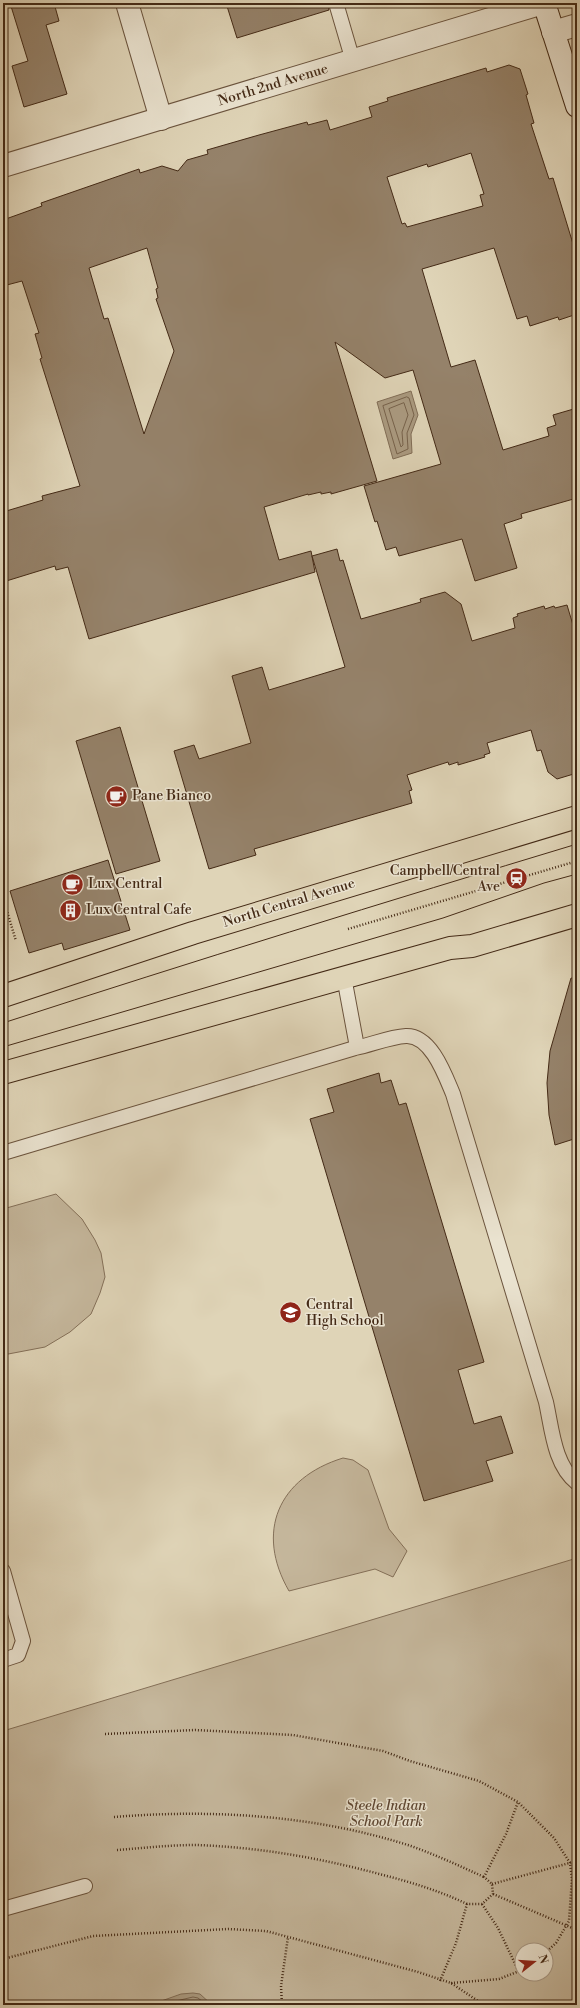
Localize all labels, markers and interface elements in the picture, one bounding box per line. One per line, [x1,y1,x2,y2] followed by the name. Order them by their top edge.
[216,60,330,110] street label: North 2nd Avenue
[103,783,129,809] cafe icon: Pane Bianco
[132,787,211,805] place label: Pane Bianco
[390,862,500,896] place label: Campbell/Central Ave
[503,866,529,892] station icon: Campbell/Central Ave
[60,871,86,897] cafe icon: Lux Central
[221,874,357,932] street label: North Central Avenue
[88,875,162,893] place label: Lux Central
[57,897,83,923] building icon: Lux Central Cafe
[86,901,192,919] place label: Lux Central Cafe
[306,1296,384,1330] place label: Central High School
[277,1300,303,1326] school or university icon: Central High School
[346,1797,426,1831] park label: Steele Indian School Park
[514,1942,554,1982] north arrow
[535,1953,551,1966] text: N

